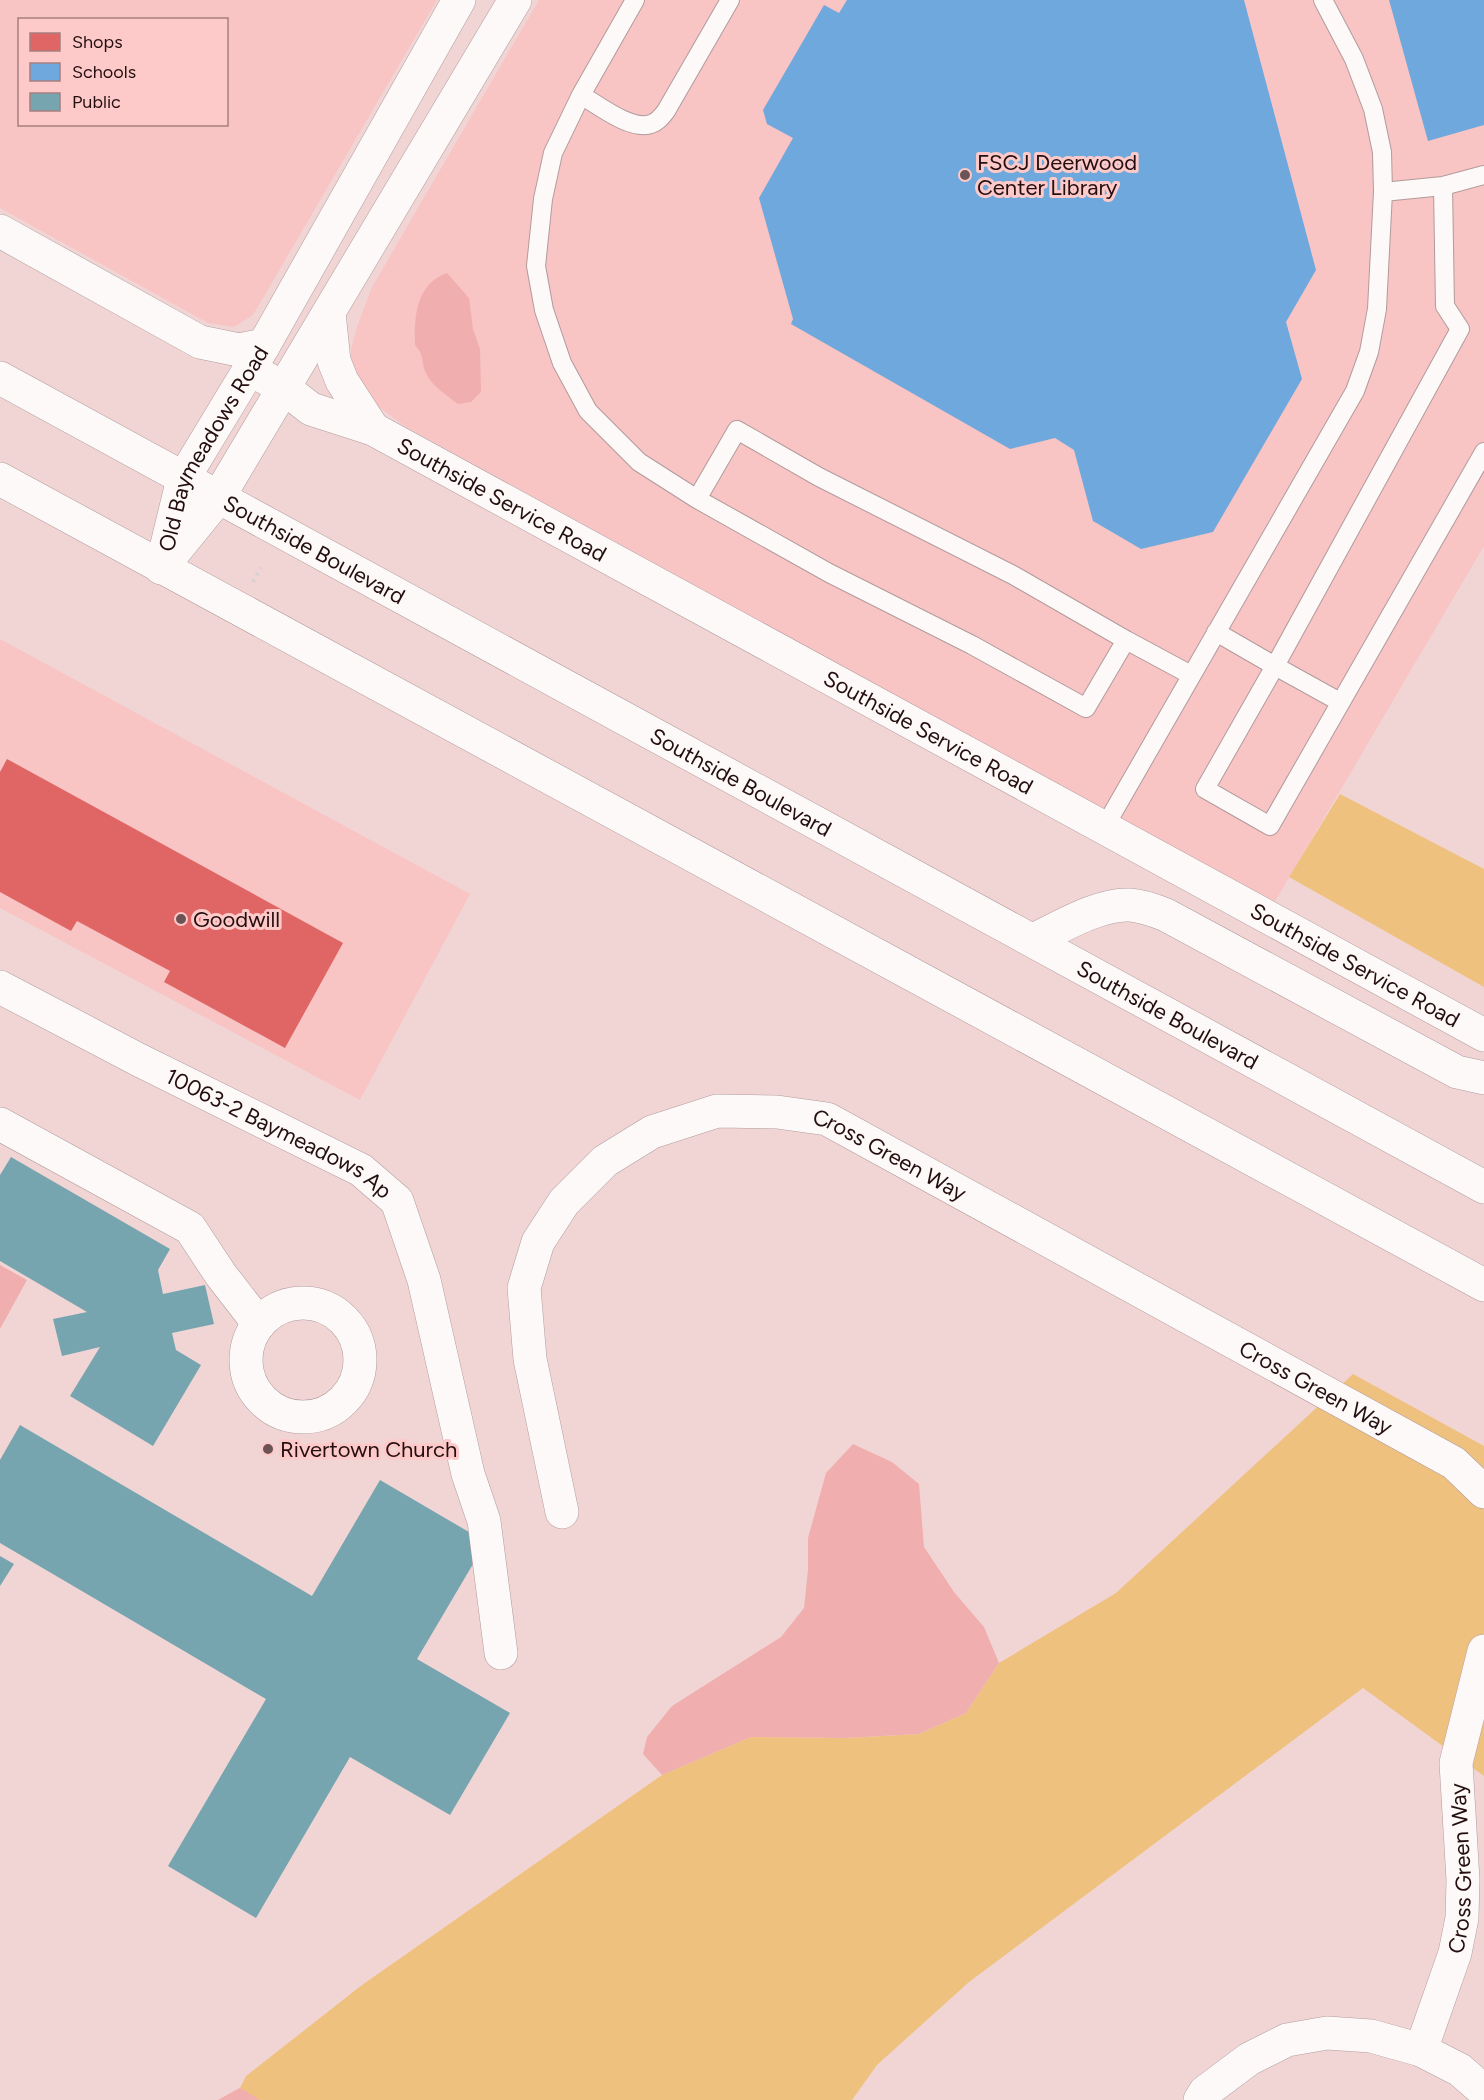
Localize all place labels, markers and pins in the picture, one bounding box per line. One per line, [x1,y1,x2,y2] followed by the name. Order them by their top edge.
[977,149,1137,201] place label: FSCJ Deerwood Center Library
[958,168,972,182] marker: FSCJ Deerwood Center Library
[193,906,280,933] place label: Goodwill
[174,912,188,926] marker: Goodwill
[280,1436,457,1463] place label: Rivertown Church
[261,1442,275,1456] marker: Rivertown Church

